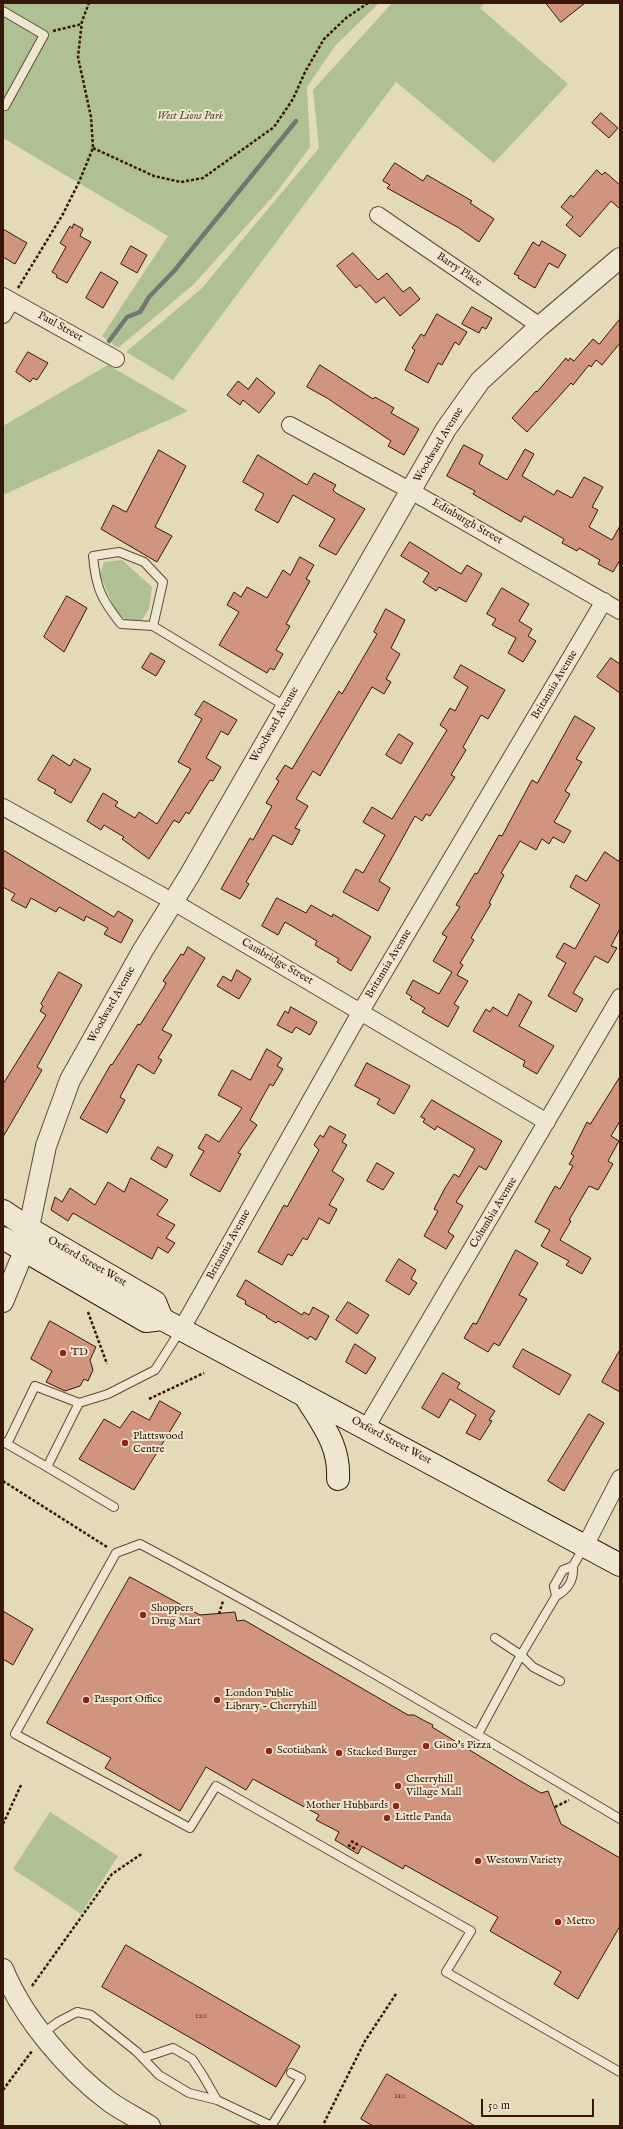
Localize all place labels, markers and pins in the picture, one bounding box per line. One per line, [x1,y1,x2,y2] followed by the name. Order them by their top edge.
[71,1346,88,1360] place label: TD
[58,1348,68,1358] marker: TD
[133,1430,183,1456] place label: Plattswood Centre
[120,1438,130,1448] marker: Plattswood Centre
[151,1602,201,1628] place label: Shoppers Drug Mart
[138,1610,148,1620] marker: Shoppers Drug Mart
[225,1687,317,1713] place label: London Public Library - Cherryhill
[94,1693,162,1707] place label: Passport Office
[81,1695,91,1705] marker: Passport Office
[212,1695,222,1705] marker: London Public Library - Cherryhill
[434,1739,491,1753] place label: Gino's Pizza
[421,1741,431,1751] marker: Gino's Pizza
[277,1744,327,1758] place label: Scotiabank
[264,1746,274,1756] marker: Scotiabank
[347,1746,417,1760] place label: Stacked Burger
[334,1748,344,1758] marker: Stacked Burger
[406,1773,461,1799] place label: Cherryhill Village Mall
[393,1781,403,1791] marker: Cherryhill Village Mall
[305,1799,388,1813] place label: Mother Hubbards
[391,1801,401,1811] marker: Mother Hubbards
[395,1811,451,1825] place label: Little Panda
[382,1813,392,1823] marker: Little Panda
[486,1854,562,1868] place label: Westown Variety
[473,1856,483,1866] marker: Westown Variety
[566,1915,595,1929] place label: Metro
[553,1917,563,1927] marker: Metro

